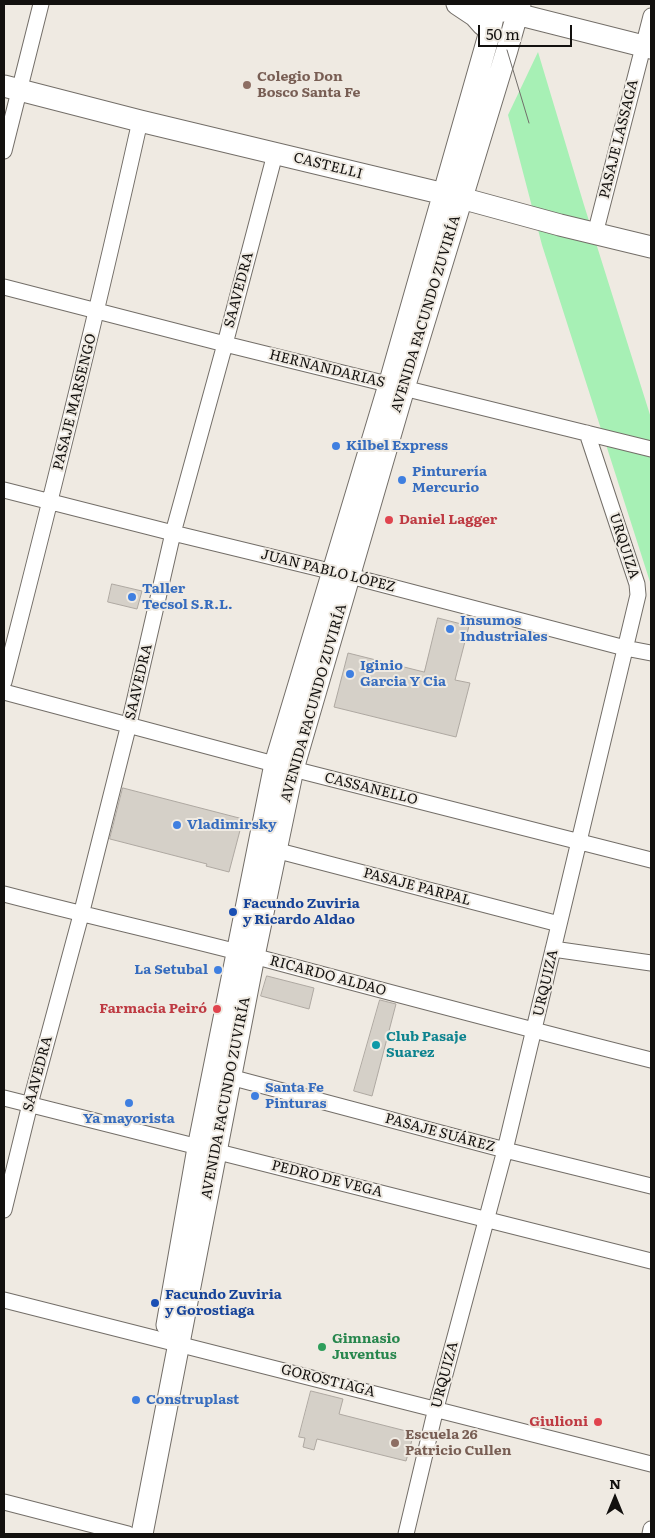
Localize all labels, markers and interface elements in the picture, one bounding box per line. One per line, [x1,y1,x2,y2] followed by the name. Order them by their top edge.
[480,15,574,47] scale bar
[486,22,520,45] text: 50 m
[257,69,360,102] place label: Colegio Don Bosco Santa Fe
[596,78,642,200] street label: PASAJE LASSAGA
[241,79,253,91] marker: Colegio Don Bosco Santa Fe
[292,149,364,183] street label: CASTELLI
[388,213,464,415] street label: AVENIDA FACUNDO ZUVIRÍA
[221,250,257,330] street label: SAAVEDRA
[50,332,100,472] street label: PASAJE MARSENGO
[267,347,387,391] street label: HERNANDARIAS
[346,438,448,454] place label: Kilbel Express
[330,440,342,452] marker: Kilbel Express
[412,464,487,497] place label: Pinturería Mercurio
[396,474,408,486] marker: Pinturería Mercurio
[605,511,643,581] street label: URQUIZA
[399,512,497,528] place label: Daniel Lagger
[383,514,395,526] marker: Daniel Lagger
[259,546,397,596] street label: JUAN PABLO LÓPEZ
[142,581,233,614] place label: Taller Tecsol S.R.L.
[126,591,138,603] marker: Taller Tecsol S.R.L.
[278,602,350,804] street label: AVENIDA FACUNDO ZUVIRÍA
[460,613,547,646] place label: Insumos Industriales
[444,623,456,635] marker: Insumos Industriales
[122,642,156,722] street label: SAAVEDRA
[360,658,446,690] place label: Iginio Garcia Y Cia
[344,668,356,680] marker: Iginio Garcia Y Cia
[323,769,419,809] street label: CASSANELLO
[187,817,277,833] place label: Vladimirsky
[171,819,183,831] marker: Vladimirsky
[361,865,473,909] street label: PASAJE PARPAL
[243,896,360,929] place label: Facundo Zuviria y Ricardo Aldao
[227,906,239,918] marker: Facundo Zuviria y Ricardo Aldao
[530,948,562,1018] street label: URQUIZA
[268,952,388,1000] street label: RICARDO ALDAO
[134,962,208,978] place label: La Setubal
[212,964,224,976] marker: La Setubal
[198,996,254,1200] street label: AVENIDA FACUNDO ZUVIRÍA
[99,1001,207,1017] place label: Farmacia Peiró
[211,1003,223,1015] marker: Farmacia Peiró
[386,1029,467,1062] place label: Club Pasaje Suarez
[20,1034,56,1114] street label: SAAVEDRA
[370,1039,382,1051] marker: Club Pasaje Suarez
[265,1080,327,1112] place label: Santa Fe Pinturas
[249,1090,261,1102] marker: Santa Fe Pinturas
[123,1097,135,1109] marker: Ya mayorista
[383,1110,497,1156] street label: PASAJE SUÁREZ
[83,1111,175,1127] place label: Ya mayorista
[270,1157,384,1201] street label: PEDRO DE VEGA
[165,1287,282,1320] place label: Facundo Zuviria y Gorostiaga
[149,1297,161,1309] marker: Facundo Zuviria y Gorostiaga
[332,1331,400,1364] place label: Gimnasio Juventus
[428,1340,462,1410] street label: URQUIZA
[316,1341,328,1353] marker: Gimnasio Juventus
[279,1361,377,1401] street label: GOROSTIAGA
[146,1392,239,1408] place label: Construplast
[130,1394,142,1406] marker: Construplast
[529,1414,588,1430] place label: Giulioni
[592,1416,604,1428] marker: Giulioni
[405,1427,511,1460] place label: Escuela 26 Patricio Cullen
[389,1437,401,1449] marker: Escuela 26 Patricio Cullen
[590,1473,640,1523] north arrow
[609,1473,621,1493] text: N

